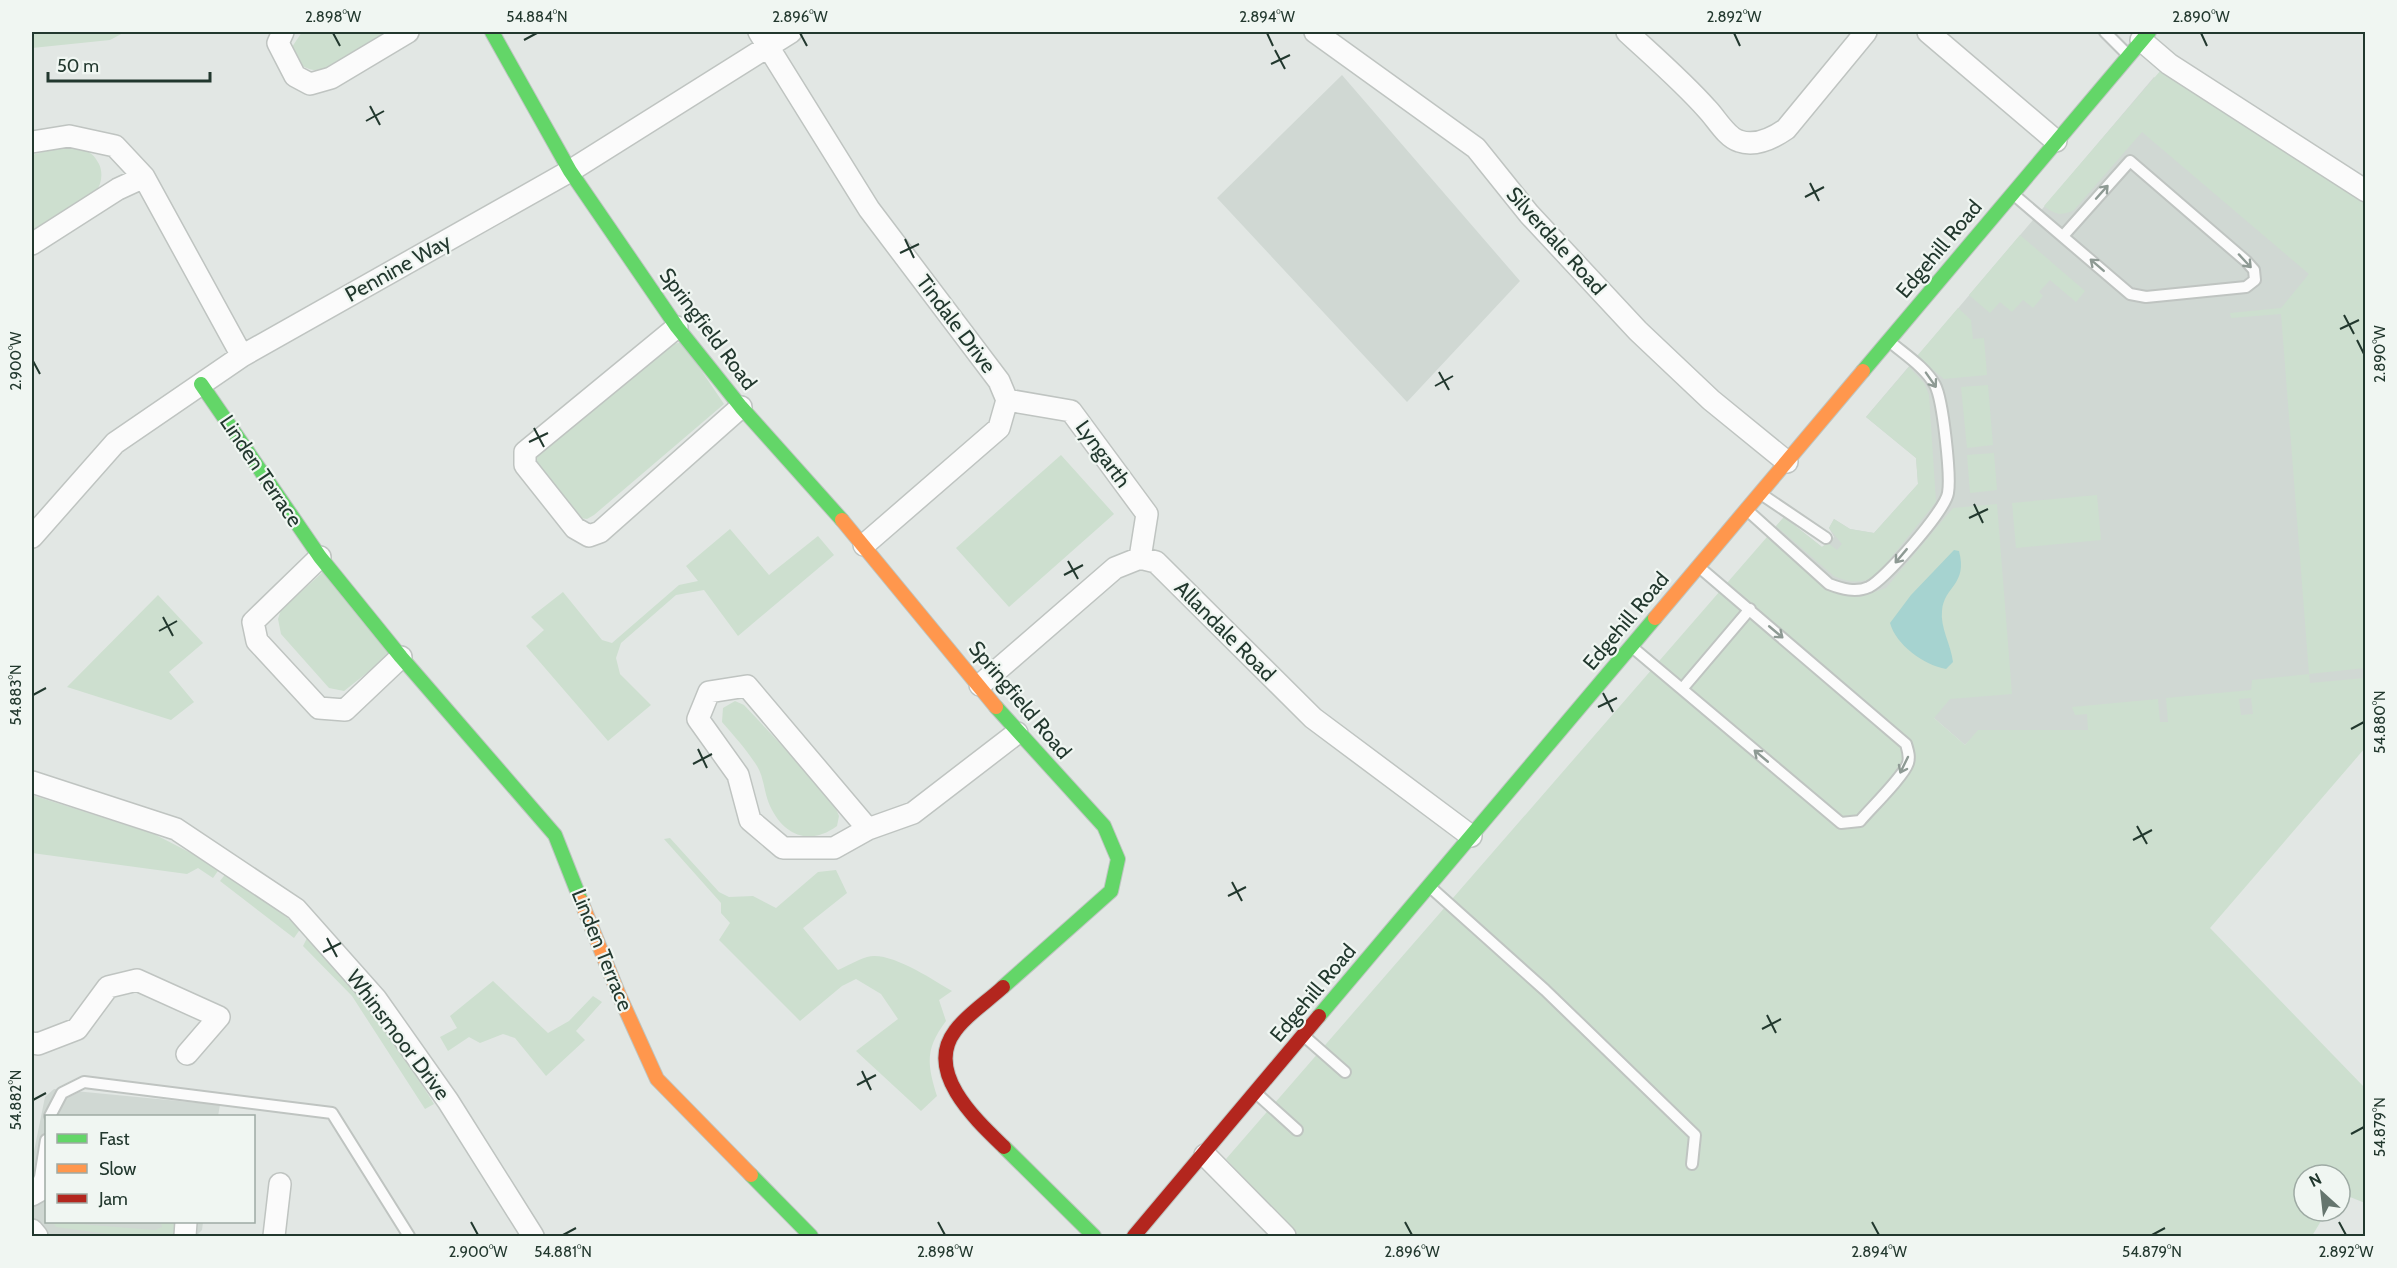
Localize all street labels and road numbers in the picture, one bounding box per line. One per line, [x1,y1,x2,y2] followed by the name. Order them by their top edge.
[1501,182,1611,300] street label: Silverdale Road
[1890,195,1987,303] street label: Edgehill Road
[341,228,455,307] street label: Pennine Way
[654,263,762,395] street label: Springfield Road
[911,270,1002,378] street label: Tindale Drive
[215,410,308,531] street label: Linden Terrace
[1071,415,1136,492] street label: Lyngarth
[1577,567,1674,675] street label: Edgehill Road
[1170,575,1281,686] street label: Allandale Road
[964,636,1077,764] street label: Springfield Road
[567,885,638,1015] street label: Linden Terrace
[1264,939,1361,1047] street label: Edgehill Road
[341,965,456,1105] street label: Whinsmoor Drive

